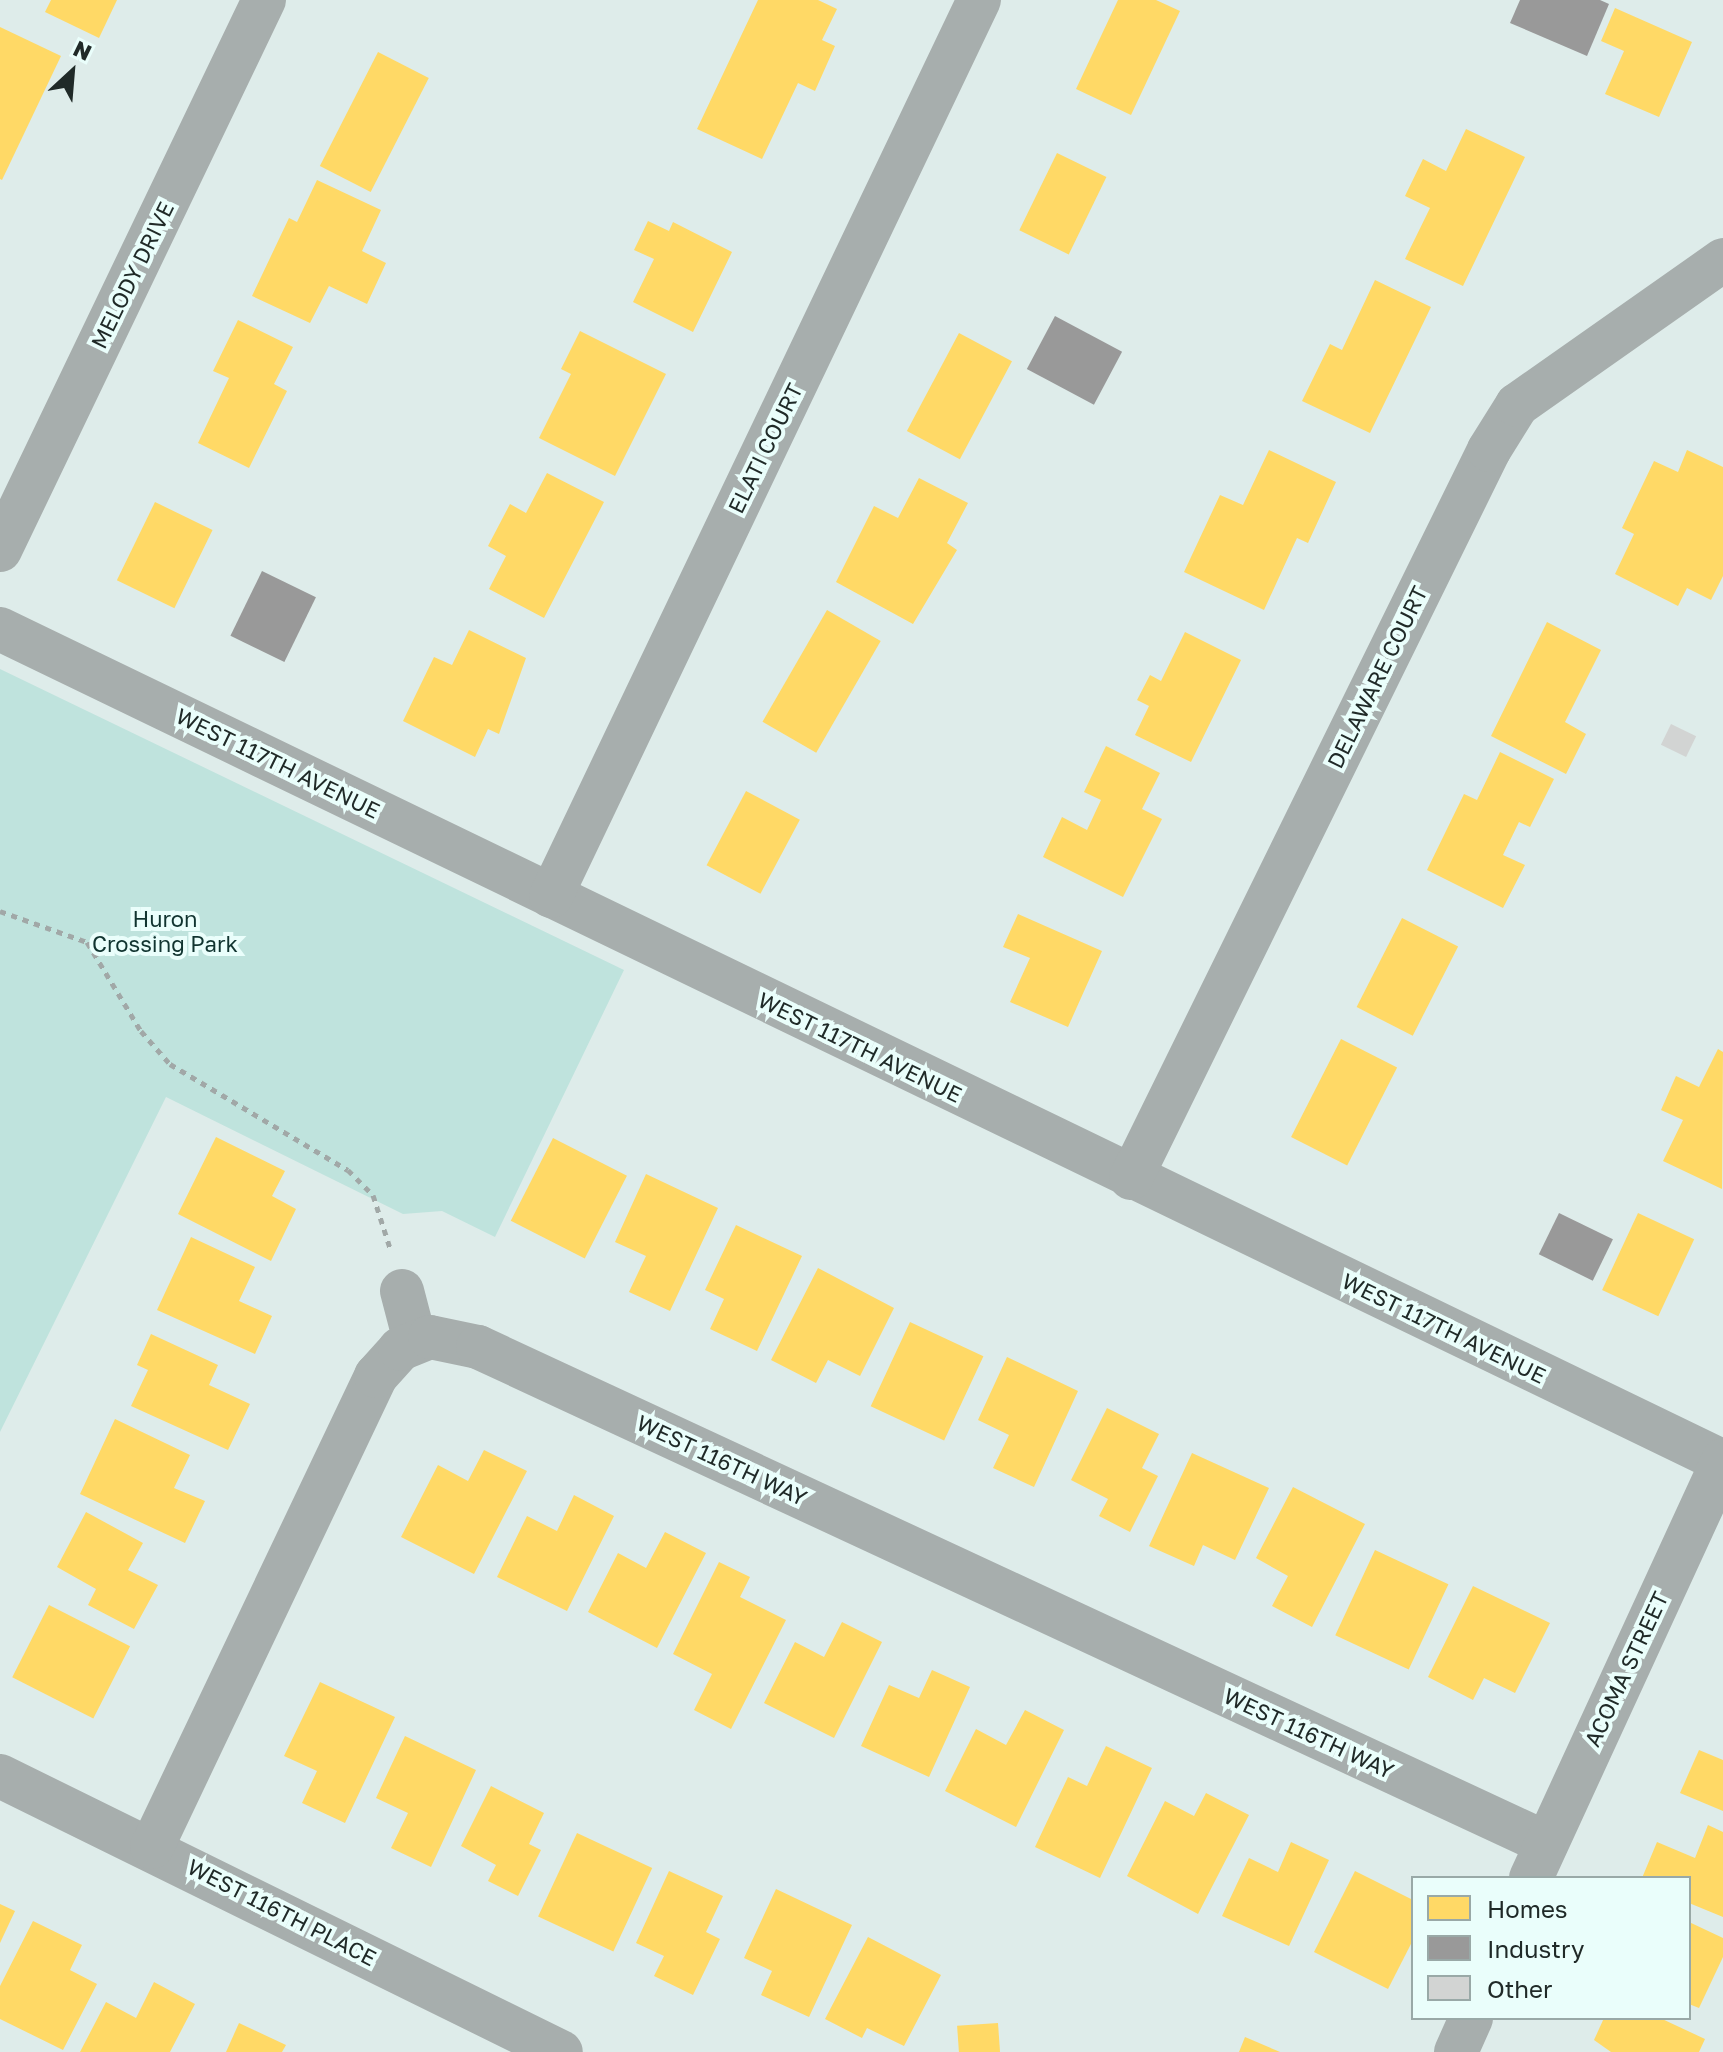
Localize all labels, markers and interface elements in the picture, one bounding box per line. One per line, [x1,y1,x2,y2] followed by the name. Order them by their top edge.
[32,32,112,112] north arrow
[69,34,96,66] text: N
[85,197,179,353] street label: MELODY DRIVE
[722,379,808,517] street label: ELATI COURT
[1321,582,1433,772] street label: DELAWARE COURT
[172,702,384,824] street label: WEST 117TH AVENUE
[92,905,238,956] park label: Huron Crossing Park
[754,986,966,1108] street label: WEST 117TH AVENUE
[1338,1267,1550,1389] street label: WEST 117TH AVENUE
[633,1409,811,1511] street label: WEST 116TH WAY
[1579,1587,1673,1751] street label: ACOMA STREET
[1220,1682,1398,1784] street label: WEST 116TH WAY
[183,1853,381,1971] street label: WEST 116TH PLACE
[1411,1876,1691,2020] legend
[1487,1894,1568,1923] text: Homes
[1487,1934,1584,1963] text: Industry
[1487,1974,1552,2003] text: Other

